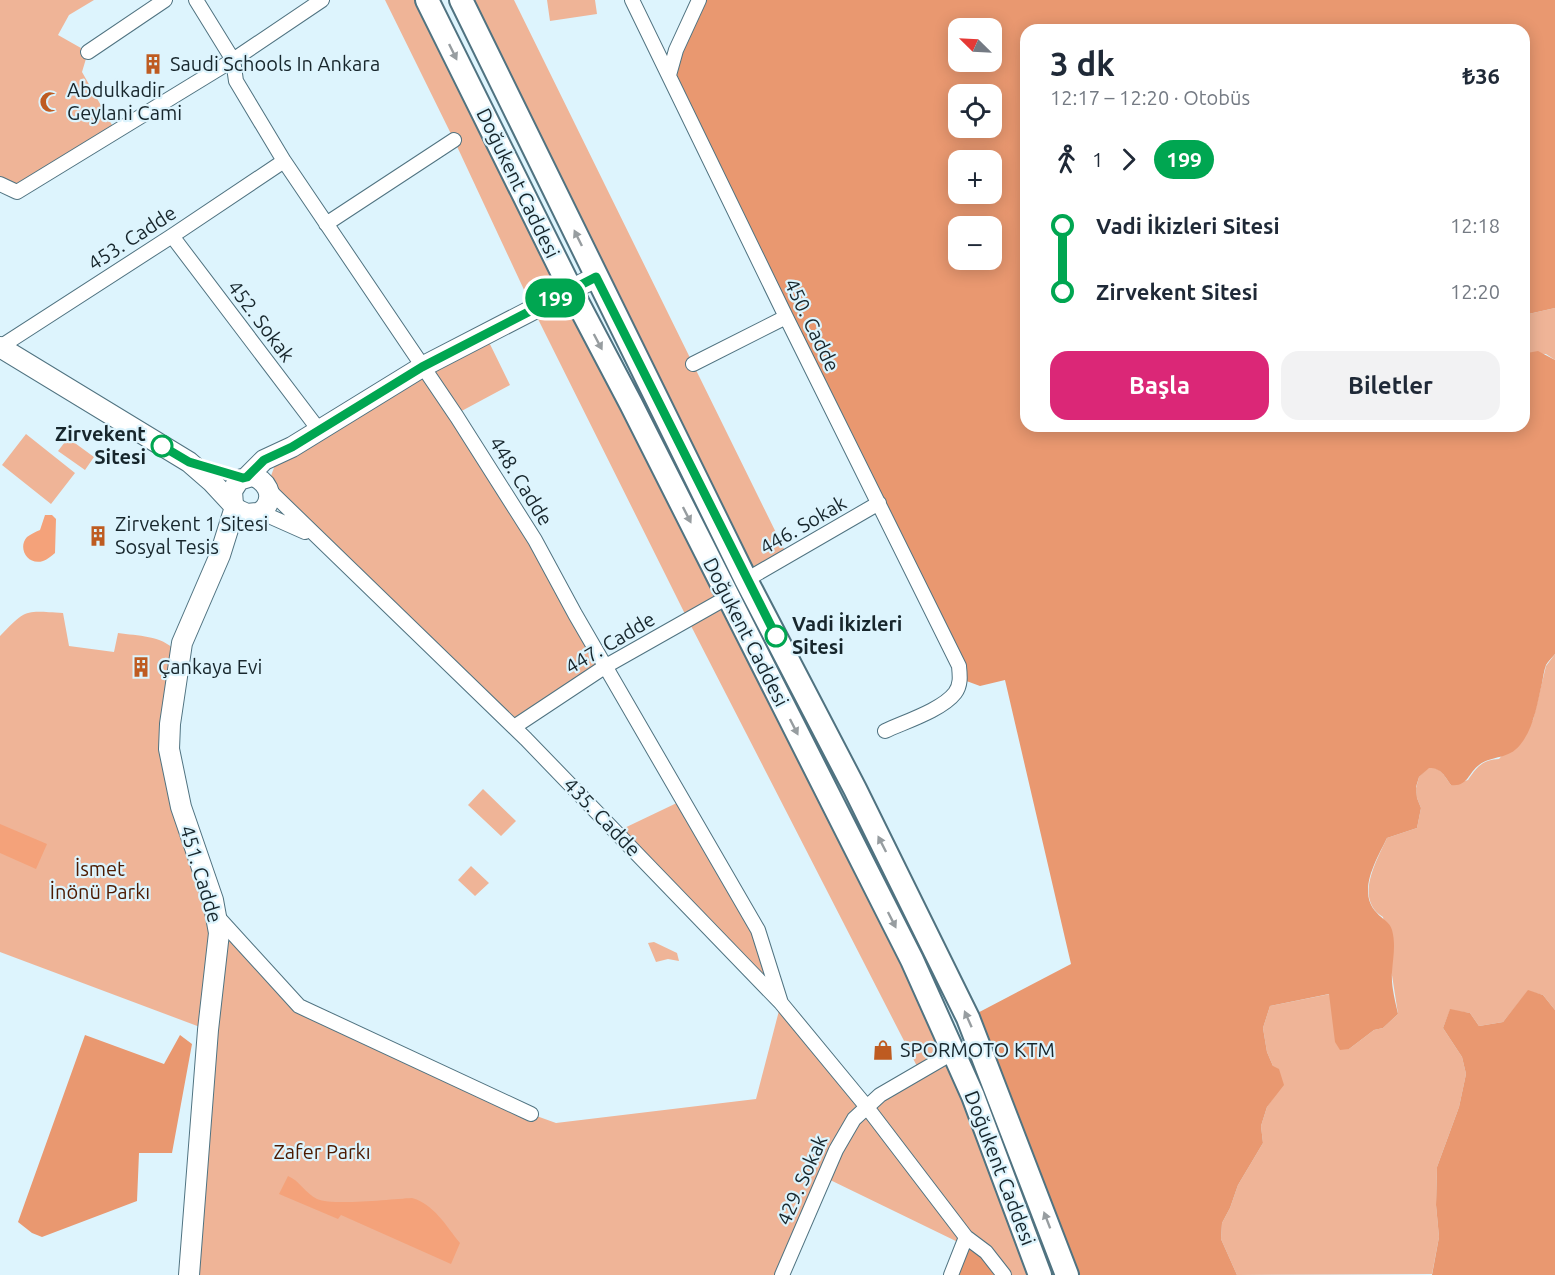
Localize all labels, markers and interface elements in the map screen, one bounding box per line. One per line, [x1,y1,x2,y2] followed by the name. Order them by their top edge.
[948,18,1002,72] north arrow
[948,18,1002,270] map controls
[449,44,458,61] one-way arrow
[1050,45,1115,82] text: 3 dk
[141,52,165,76] building icon: Saudi Schools In Ankara
[170,52,380,75] place label: Saudi Schools In Ankara
[1463,63,1500,88] text: ₺36
[67,78,182,124] place label: Abdulkadir Geylani Cami
[948,84,1002,138] button: locate
[1050,86,1250,109] text: 12:17 – 12:20 · Otobüs
[38,90,62,114] mosque icon: Abdulkadir Geylani Cami
[472,104,565,262] street label: Doğukent Caddesi
[1050,143,1083,176] icon: walk
[1112,143,1145,176] icon: forward
[1166,147,1202,171] text: 199
[1092,148,1103,171] text: 1
[948,150,1002,204] button: +
[83,201,180,275] street label: 453. Cadde
[1096,213,1280,238] text: Vadi İkizleri Sitesi
[1450,214,1500,237] text: 12:18
[948,216,1002,270] button: −
[573,230,582,247] one-way arrow
[223,275,299,366] street label: 452. Sokak
[780,275,845,375] street label: 450. Cadde
[520,278,590,318] line badge: 199
[1096,279,1258,304] text: Zirvekent Sitesi
[1450,280,1500,303] text: 12:20
[537,286,573,310] text: 199
[593,334,603,351] one-way arrow
[1050,351,1269,420] button: Başla
[1281,351,1500,420] button: Biletler
[55,422,146,468] place label: Zirvekent Sitesi
[485,432,558,529] street label: 448. Cadde
[151,435,173,457] marker: Zirvekent Sitesi
[755,491,850,559] street label: 446. Sokak
[683,507,692,524] one-way arrow
[115,512,268,558] place label: Zirvekent 1 Sitesi Sosyal Tesis
[86,524,110,548] building icon: Zirvekent 1 Sitesi Sosyal Tesis
[699,554,794,710] street label: Doğukent Caddesi
[561,607,659,678] street label: 447. Cadde
[792,612,902,658] place label: Vadi İkizleri Sitesi
[765,625,787,647] marker: Vadi İkizleri Sitesi
[129,655,153,679] building icon: Çankaya Evi
[158,655,262,678] place label: Çankaya Evi
[789,718,799,735] one-way arrow
[559,773,645,861] street label: 435. Cadde
[176,823,227,925] street label: 451. Cadde
[878,835,888,853] one-way arrow
[50,857,150,903] park label: İsmet İnönü Parkı
[887,911,897,928] one-way arrow
[963,1010,973,1028] one-way arrow
[871,1038,895,1062] shop icon: SPORMOTO KTM
[900,1038,1055,1061] place label: SPORMOTO KTM
[960,1087,1041,1248] street label: Doğukent Caddesi
[772,1131,832,1228] street label: 429. Sokak
[273,1140,371,1163] park label: Zafer Parkı
[1042,1211,1052,1229] one-way arrow

